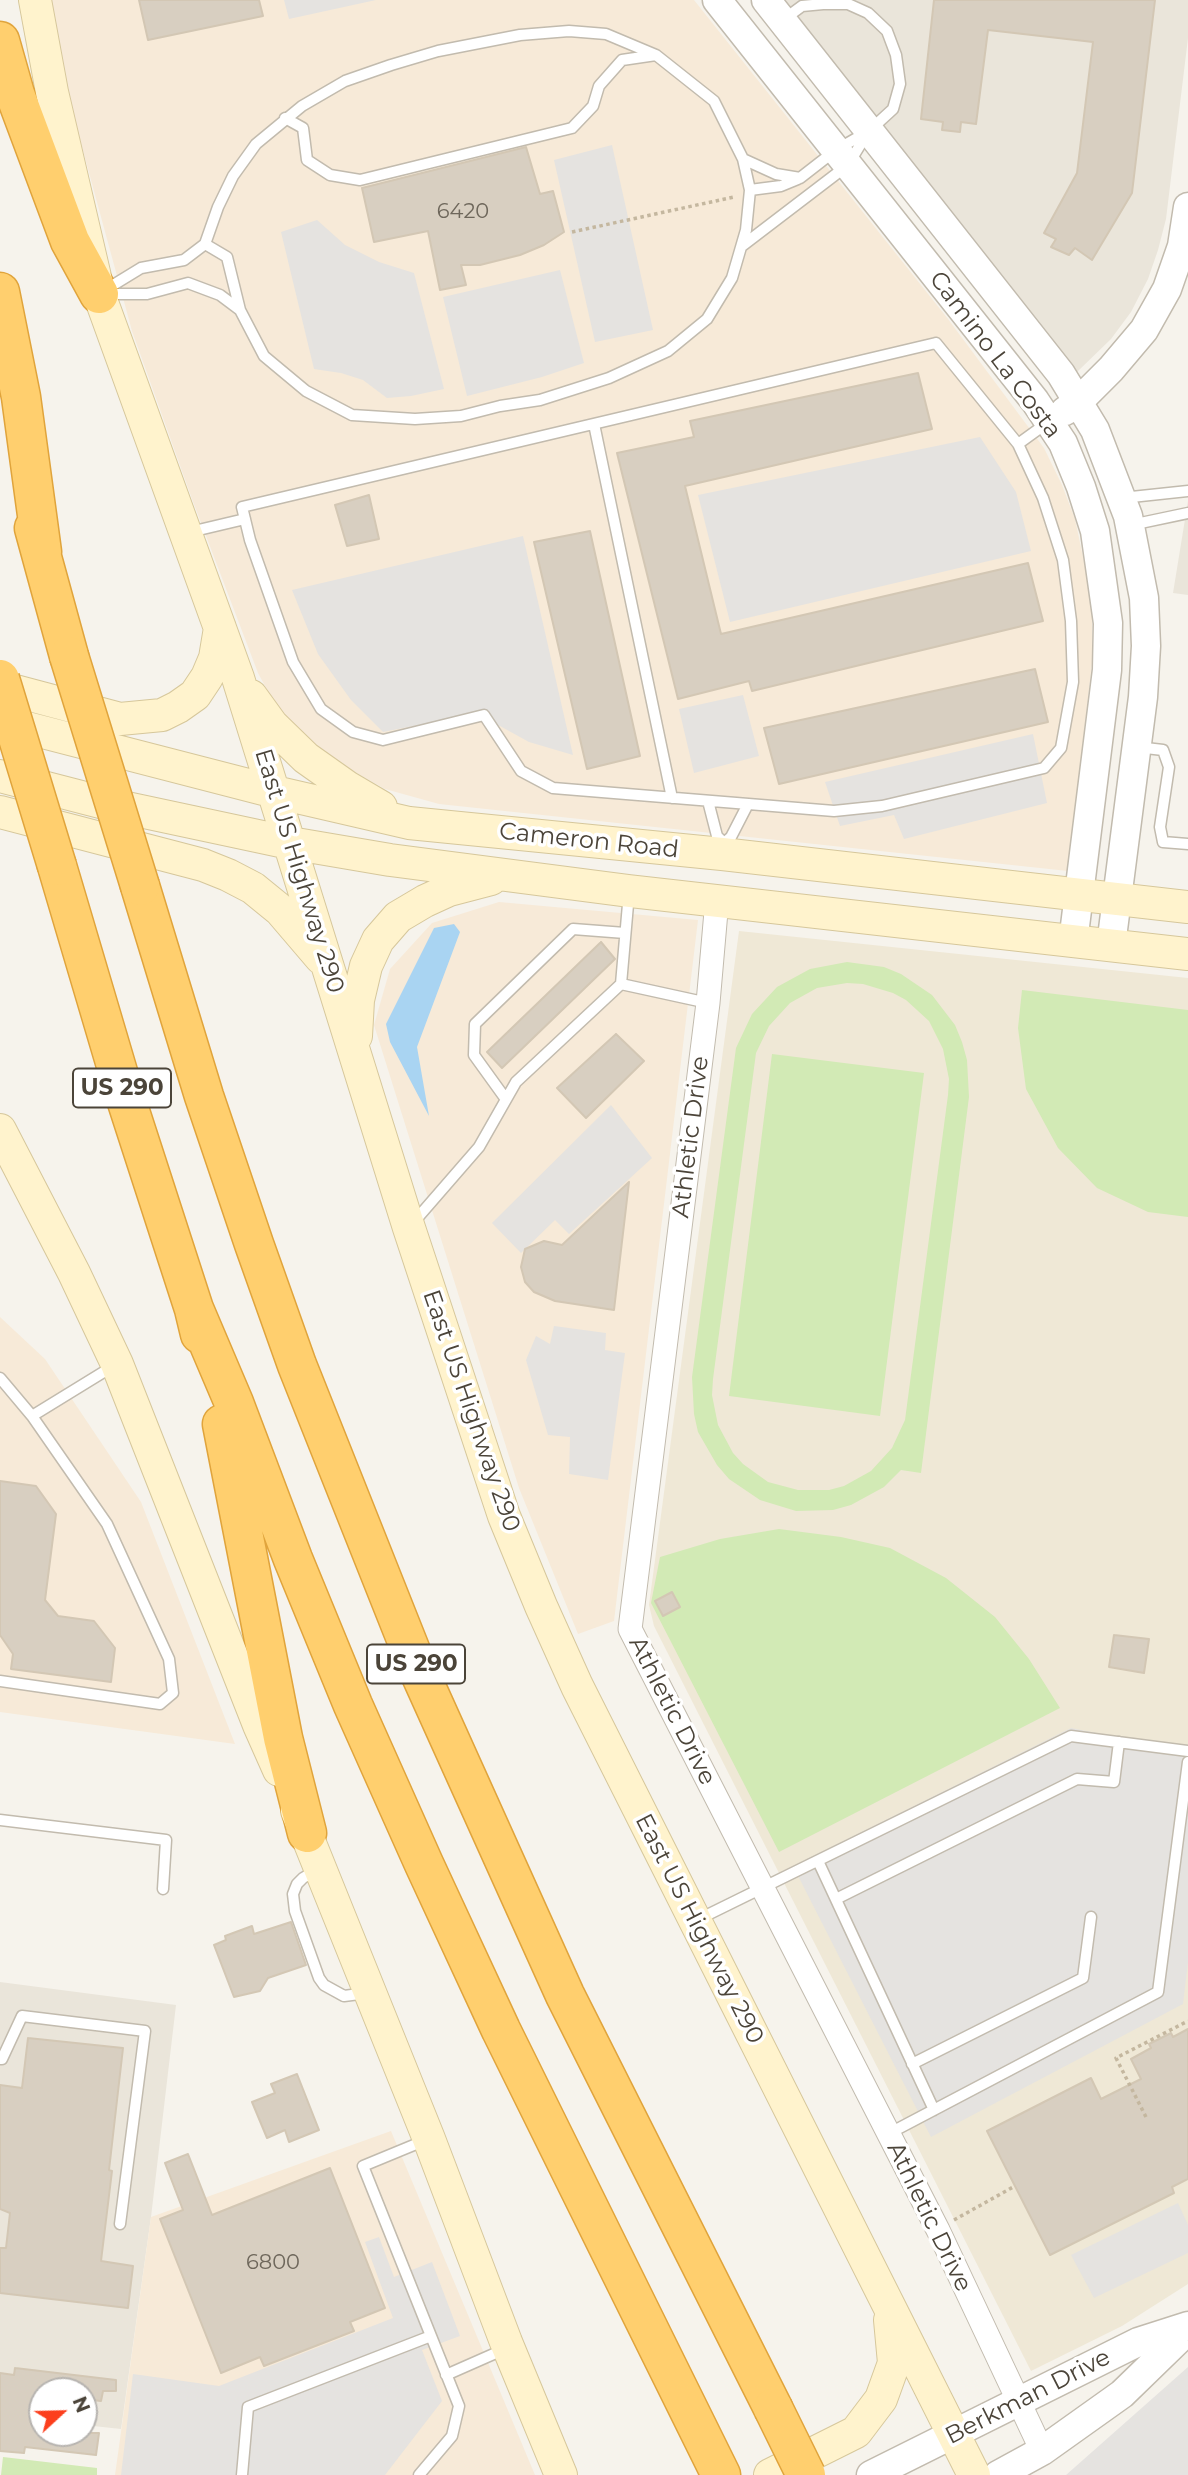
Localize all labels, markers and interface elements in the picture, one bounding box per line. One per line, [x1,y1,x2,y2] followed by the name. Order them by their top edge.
[437,199,489,225] house number: 6420
[923,266,1067,444] street label: Camino La Costa
[248,745,350,997] street label: East US Highway 290
[498,817,680,865] street label: Cameron Road
[667,1054,715,1220] street label: Athletic Drive
[73,1068,171,1107] road number: US 290
[416,1286,526,1536] street label: East US Highway 290
[622,1632,722,1790] street label: Athletic Drive
[367,1644,465,1684] road number: US 290
[629,1809,769,2049] street label: East US Highway 290
[880,2137,978,2297] street label: Athletic Drive
[246,2250,300,2276] house number: 6800
[941,2343,1115,2451] street label: Berkman Drive
[28,2377,98,2447] north arrow
[68,2393,95,2416] text: N

